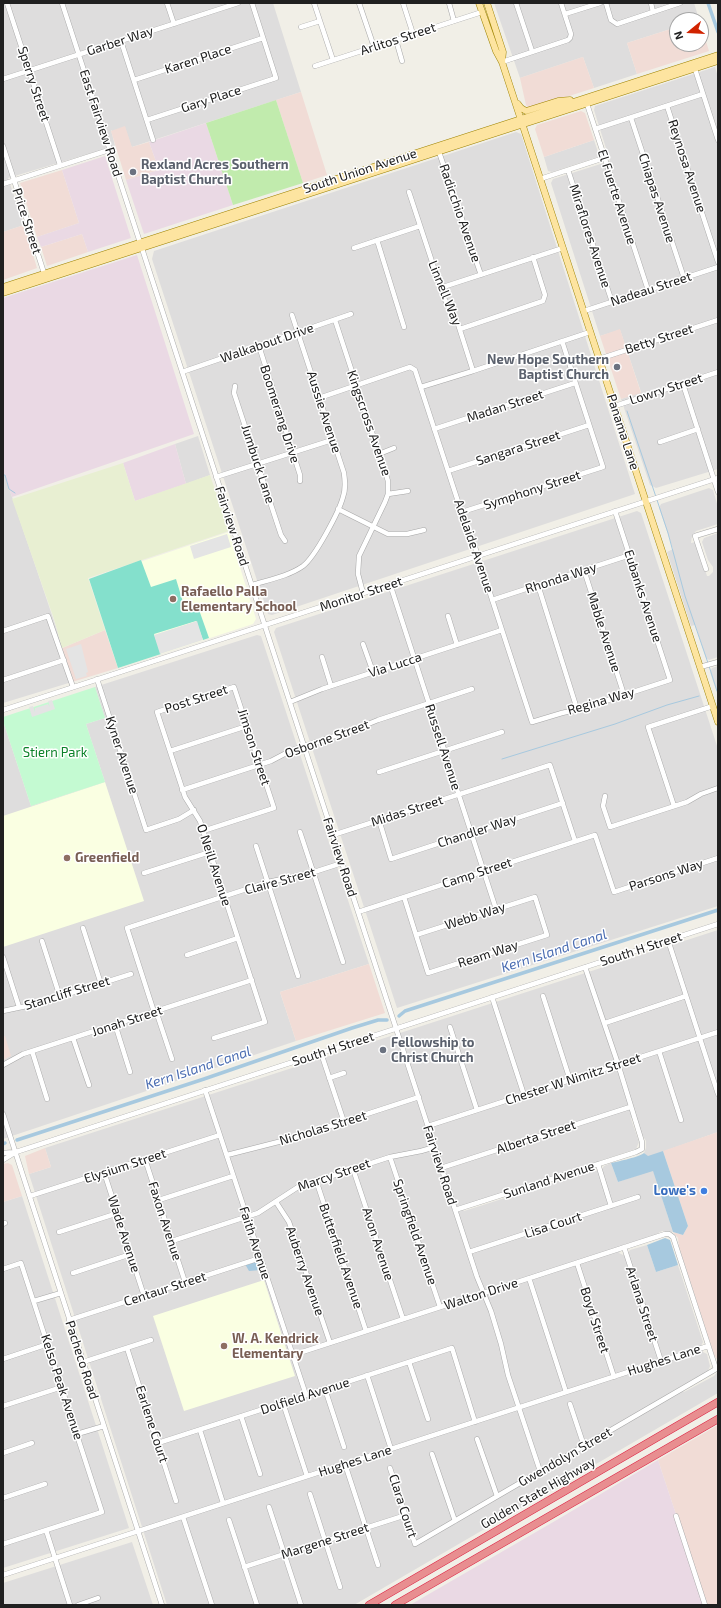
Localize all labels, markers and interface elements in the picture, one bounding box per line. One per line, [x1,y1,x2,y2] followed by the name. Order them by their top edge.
[669,12,709,52] north arrow
[358,19,438,59] street label: Arlitos Street
[85,23,155,59] street label: Garber Way
[671,30,685,41] text: N
[163,41,233,77] street label: Karen Place
[15,44,53,124] street label: Sperry Street
[76,67,126,179] street label: East Fairview Road
[179,82,243,116] street label: Gary Place
[665,117,709,215] street label: Reynosa Avenue
[301,145,419,197] street label: South Union Avenue
[594,148,640,246] street label: El Fuerte Avenue
[635,151,679,245] street label: Chiapas Avenue
[141,157,288,188] place label: Rexland Acres Southern Baptist Church
[436,162,484,264] street label: Radicchio Avenue
[128,167,138,177] marker: Rexland Acres Southern Baptist Church
[566,182,614,290] street label: Miraflores Avenue
[9,186,45,256] street label: Price Street
[425,258,465,328] street label: Linnell Way
[609,269,693,309] street label: Nadeau Street
[218,320,316,366] street label: Walkabout Drive
[623,321,695,357] street label: Betty Street
[487,352,609,383] place label: New Hope Southern Baptist Church
[612,362,622,372] marker: New Hope Southern Baptist Church
[257,363,303,465] street label: Boomerang Drive
[344,368,394,478] street label: Kingscross Avenue
[303,369,345,455] street label: Aussie Avenue
[628,370,704,408] street label: Lowry Street
[465,386,545,426] street label: Madan Street
[603,392,643,472] street label: Panama Lane
[238,422,278,506] street label: Jumbuck Lane
[474,427,562,469] street label: Sangara Street
[481,467,583,513] street label: Symphony Street
[212,484,252,568] street label: Fairview Road
[451,497,497,595] street label: Adelaide Avenue
[621,548,665,644] street label: Eubanks Avenue
[523,559,599,597] street label: Rhonda Way
[318,573,404,615] street label: Monitor Street
[181,584,297,615] place label: Rafaello Palla Elementary School
[584,590,624,674] street label: Mable Avenue
[168,594,178,604] marker: Rafaello Palla Elementary School
[366,649,424,681] street label: Via Lucca
[162,681,230,717] street label: Post Street
[566,684,636,718] street label: Regina Way
[422,702,464,792] street label: Russell Avenue
[234,707,274,787] street label: Jimson Street
[102,714,142,796] street label: Kyner Avenue
[283,716,371,762] street label: Osborne Street
[23,745,87,761] park label: Stiern Park
[369,792,445,830] street label: Midas Street
[435,811,519,851] street label: Chandler Way
[320,815,360,899] street label: Fairview Road
[193,822,235,908] street label: O Neill Avenue
[75,850,139,866] place label: Greenfield
[62,853,72,863] marker: Greenfield
[440,854,514,892] street label: Camp Street
[627,856,705,894] street label: Parsons Way
[243,864,317,898] street label: Claire Street
[443,899,507,933] street label: Webb Way
[499,926,609,976] water label: Kern Island Canal
[598,928,684,970] street label: South H Street
[456,937,520,971] street label: Ream Way
[22,973,112,1013] street label: Stancliff Street
[90,1002,164,1040] street label: Jonah Street
[290,1028,376,1070] street label: South H Street
[391,1035,474,1066] place label: Fellowship to Christ Church
[143,1043,253,1093] water label: Kern Island Canal
[378,1045,388,1055] marker: Fellowship to Christ Church
[503,1050,643,1108] street label: Chester W Nimitz Street
[278,1107,368,1149] street label: Nicholas Street
[494,1117,578,1157] street label: Alberta Street
[420,1123,460,1207] street label: Fairview Road
[82,1145,168,1187] street label: Elysium Street
[296,1155,372,1195] street label: Marcy Street
[502,1158,596,1202] street label: Sunland Avenue
[390,1177,440,1287] street label: Springfield Avenue
[145,1180,185,1262] street label: Faxon Avenue
[654,1183,696,1199] place label: Lowe's
[699,1186,709,1196] marker: Lowe's
[104,1193,144,1275] street label: Wade Avenue
[316,1201,366,1311] street label: Butterfield Avenue
[236,1204,274,1282] street label: Faith Avenue
[359,1205,397,1283] street label: Avon Avenue
[523,1208,583,1242] street label: Lisa Court
[282,1224,328,1318] street label: Auberry Avenue
[623,1264,661,1344] street label: Arlana Street
[122,1268,208,1310] street label: Centaur Street
[442,1275,520,1313] street label: Walton Drive
[577,1285,613,1355] street label: Boyd Street
[62,1319,102,1401] street label: Pacheco Road
[232,1331,319,1362] place label: W. A. Kendrick Elementary
[38,1332,86,1442] street label: Kelso Peak Avenue
[219,1341,229,1351] marker: W. A. Kendrick Elementary
[626,1341,702,1379] street label: Hughes Lane
[259,1374,351,1418] street label: Dolfield Avenue
[132,1383,172,1465] street label: Earlene Court
[516,1424,614,1490] street label: Gwendolyn Street
[317,1442,393,1480] street label: Hughes Lane
[478,1454,598,1532] street label: Golden State Highway
[385,1472,421,1540] street label: Clara Court
[279,1519,371,1563] street label: Margene Street

